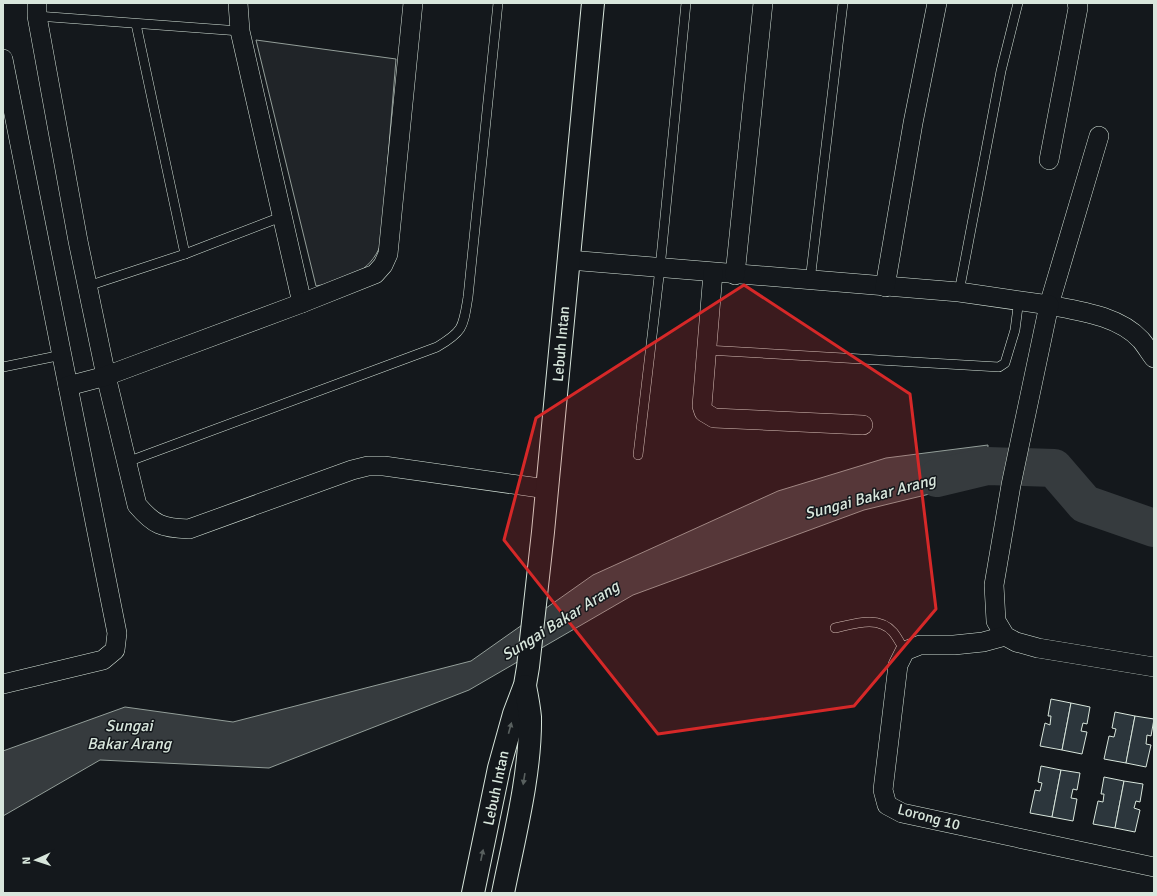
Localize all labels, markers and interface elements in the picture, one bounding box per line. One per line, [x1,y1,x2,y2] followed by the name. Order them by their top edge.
[549,305,573,383] street label: Lebuh Intan
[802,469,940,524] water label: Sungai Bakar Arang
[498,576,624,665] water label: Sungai Bakar Arang
[87,716,173,754] water label: Sungai Bakar Arang
[507,722,513,734] one-way arrow
[479,749,513,827] street label: Lebuh Intan
[521,773,527,785] one-way arrow
[896,800,962,834] street label: Lorong 10
[16,840,56,880] north arrow
[479,849,485,861] one-way arrow
[20,856,33,865] text: N

